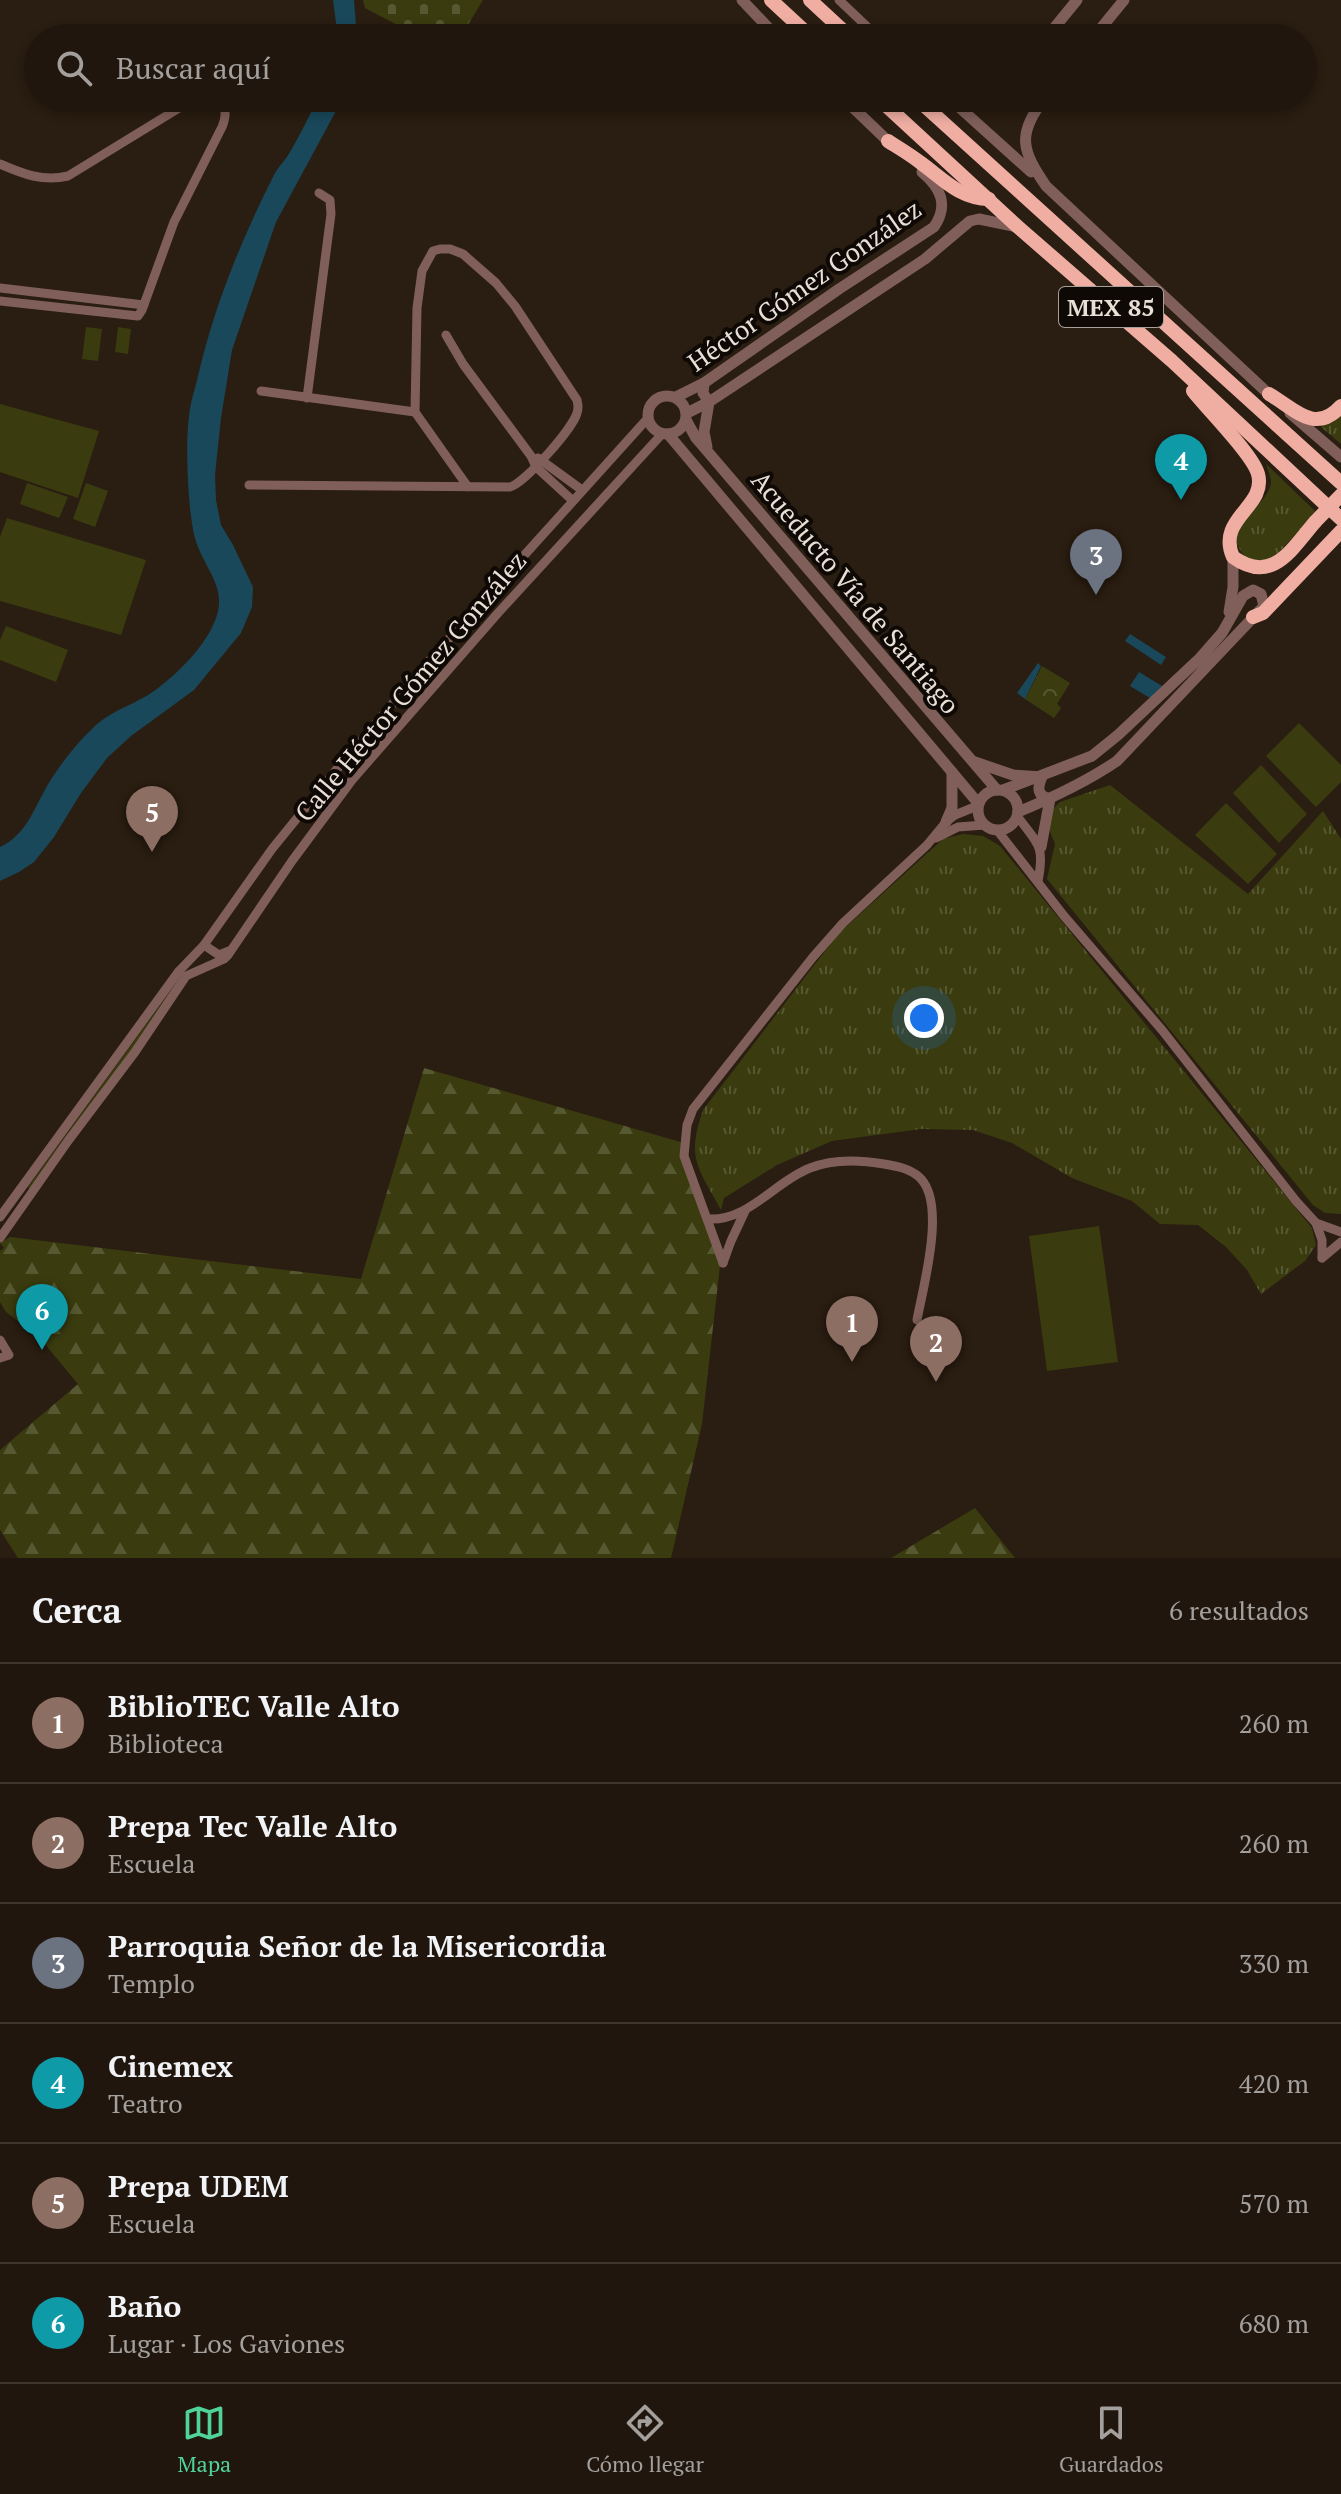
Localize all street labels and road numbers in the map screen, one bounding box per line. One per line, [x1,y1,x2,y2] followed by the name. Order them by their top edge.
[680,191,928,379] street label: Héctor Gómez González
[1059,287,1163,327] road number: MEX 85
[744,463,968,721] street label: Acueducto Vía de Santiago
[287,544,533,828] street label: Calle Héctor Gómez González

